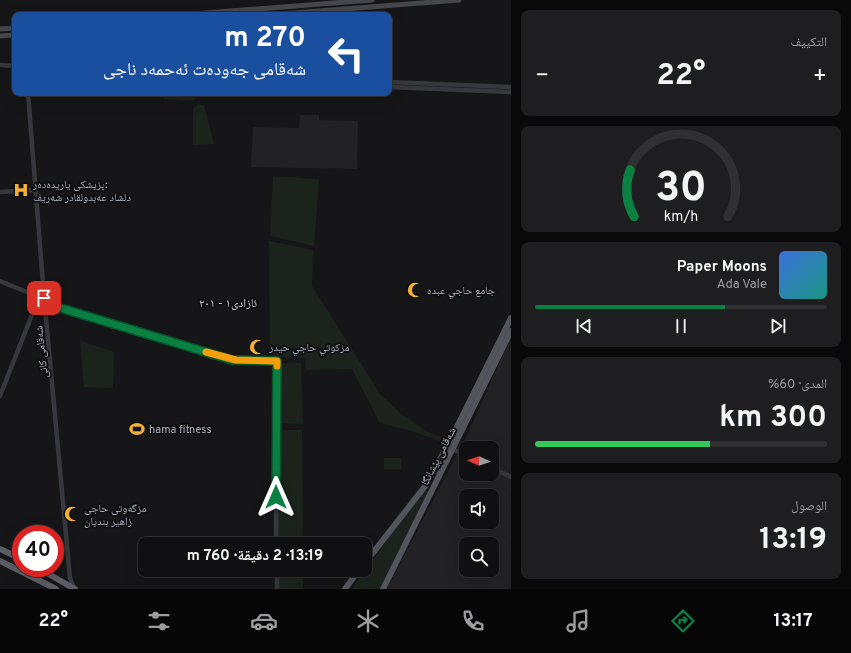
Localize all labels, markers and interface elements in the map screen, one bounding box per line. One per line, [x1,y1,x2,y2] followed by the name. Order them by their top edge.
[224,21,306,57] text: 270 m
[320,28,372,80] icon: left
[791,35,827,51] text: التكييف
[656,58,706,95] text: 22°
[103,59,306,82] text: شەقامی جەودەت ئەحمەد ناجی
[535,63,549,90] text: −
[813,63,827,90] text: +
[655,162,707,215] text: 30
[32,178,131,205] place label: پزیشکی یاریدەدەر: دلشاد عەبدولقادر شەریف
[12,181,30,199] hospital icon: پزیشکی یاریدەدەر: دلشاد عەبدولقادر شەریف
[664,207,698,225] text: km/h
[677,258,767,277] text: Paper Moons
[717,277,767,293] text: Ada Vale
[27,281,61,315] pin
[406,281,424,299] mosque icon: جامع حاجي عبده
[427,284,495,299] place label: جامع حاجي عبده
[33,287,55,309] icon: arrive
[199,296,257,312] district label: ئازادی١ - ٢٠١
[573,315,595,337] icon: previous
[670,315,692,337] icon: pause
[767,315,789,337] icon: next
[32,325,52,379] street label: شەقامی کانی
[248,338,266,356] mosque icon: مزكوتي حاجي حيدر
[268,341,349,356] place label: مزكوتي حاجي حيدر
[768,377,827,393] text: المدى · 60%
[719,400,827,437] text: 300 km
[128,420,146,438] sports icon: hama fitness
[149,423,212,437] place label: hama fitness
[418,425,460,488] street label: شەقامی پێشانگا
[459,441,499,481] north arrow
[459,441,499,577] map controls
[255,476,297,518] position arrow
[459,489,499,529] button: sound
[791,499,827,515] text: الوصول
[84,502,146,529] place label: مزگەوتی حاجی زاهیر بندیان
[63,505,81,523] mosque icon: مزگەوتی حاجی زاهیر بندیان
[759,522,827,559] text: 13:19
[12,525,64,577] speed limit sign: 40
[459,537,499,577] button: search
[187,547,323,566] text: 13:19 · 2 دقيقة · 760 m
[145,607,173,635] icon: filters
[250,607,278,635] icon: car
[354,607,382,635] icon: climate
[459,607,487,635] icon: phone
[564,607,592,635] icon: music
[669,607,697,635] icon: directions
[38,610,68,633] text: 22°
[773,610,813,633] text: 13:17

